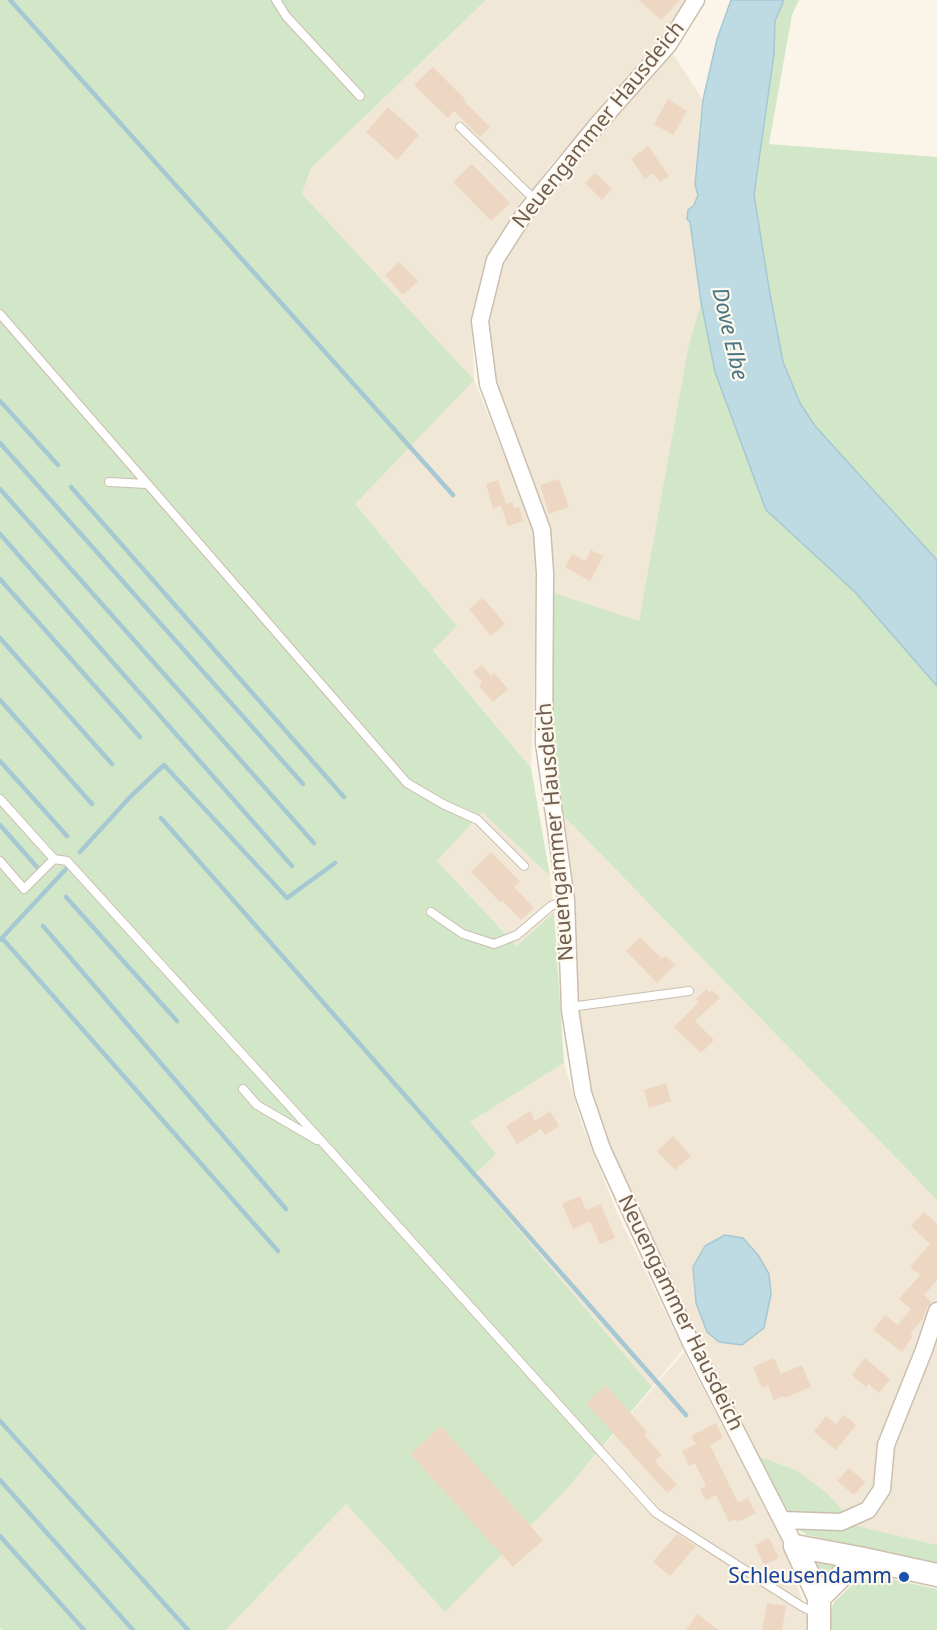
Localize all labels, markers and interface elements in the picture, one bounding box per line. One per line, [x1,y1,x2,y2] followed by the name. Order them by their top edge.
[508,16,690,234] street label: Neuengammer Hausdeich
[706,285,752,383] water label: Dove Elbe
[532,702,580,962] street label: Neuengammer Hausdeich
[612,1191,748,1435] street label: Neuengammer Hausdeich
[728,1564,892,1590] place label: Schleusendamm
[897,1570,911,1584] marker: Schleusendamm

